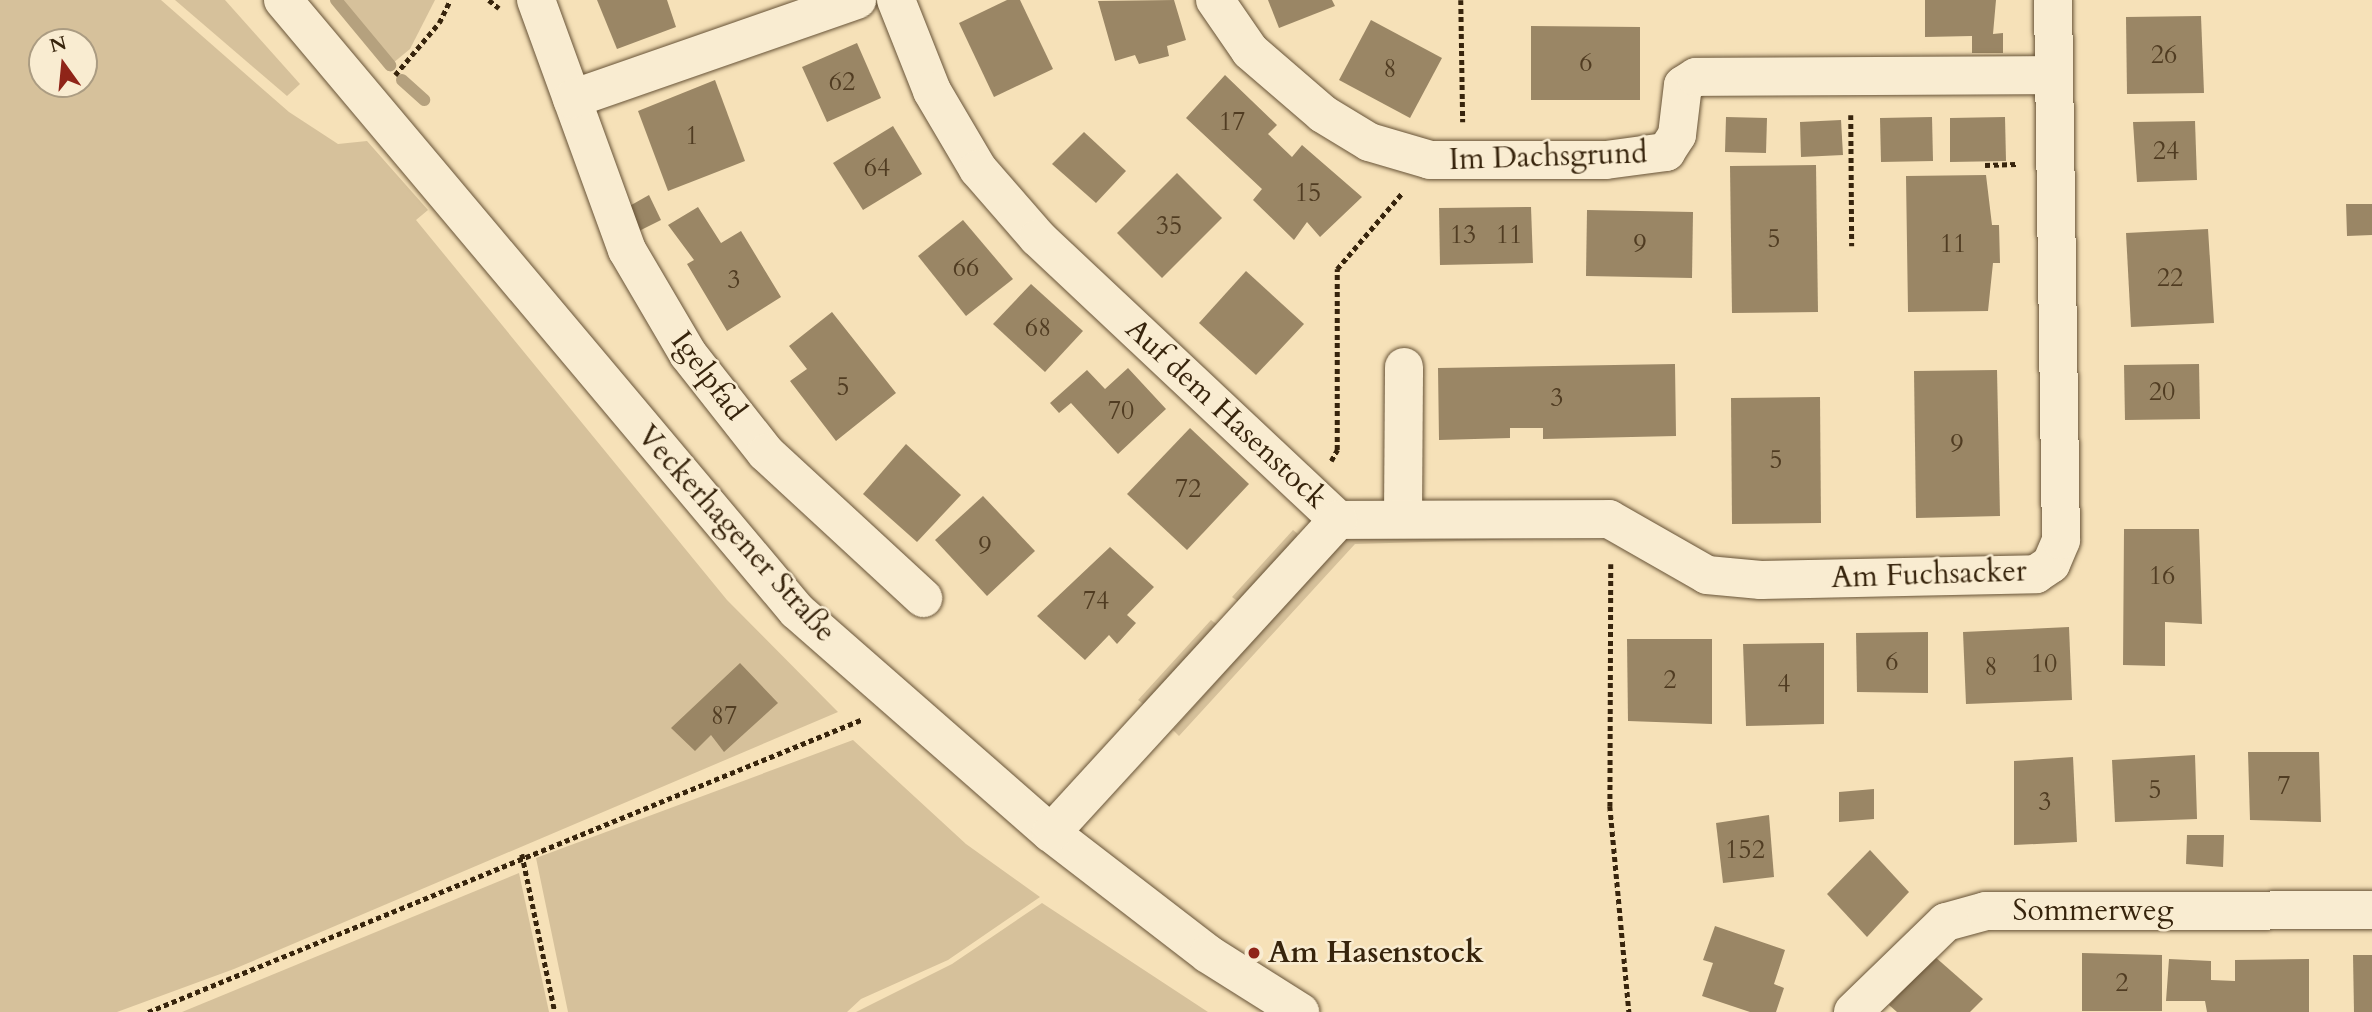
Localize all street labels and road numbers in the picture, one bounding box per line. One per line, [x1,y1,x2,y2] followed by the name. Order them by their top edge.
[1448,136,1648,178] street label: Im Dachsgrund
[1118,311,1334,517] street label: Auf dem Hasenstock
[663,324,753,428] street label: Igelpfad
[629,418,843,650] street label: Veckerhagener Straße
[1831,554,2027,596] street label: Am Fuchsacker
[2012,893,2174,929] street label: Sommerweg

